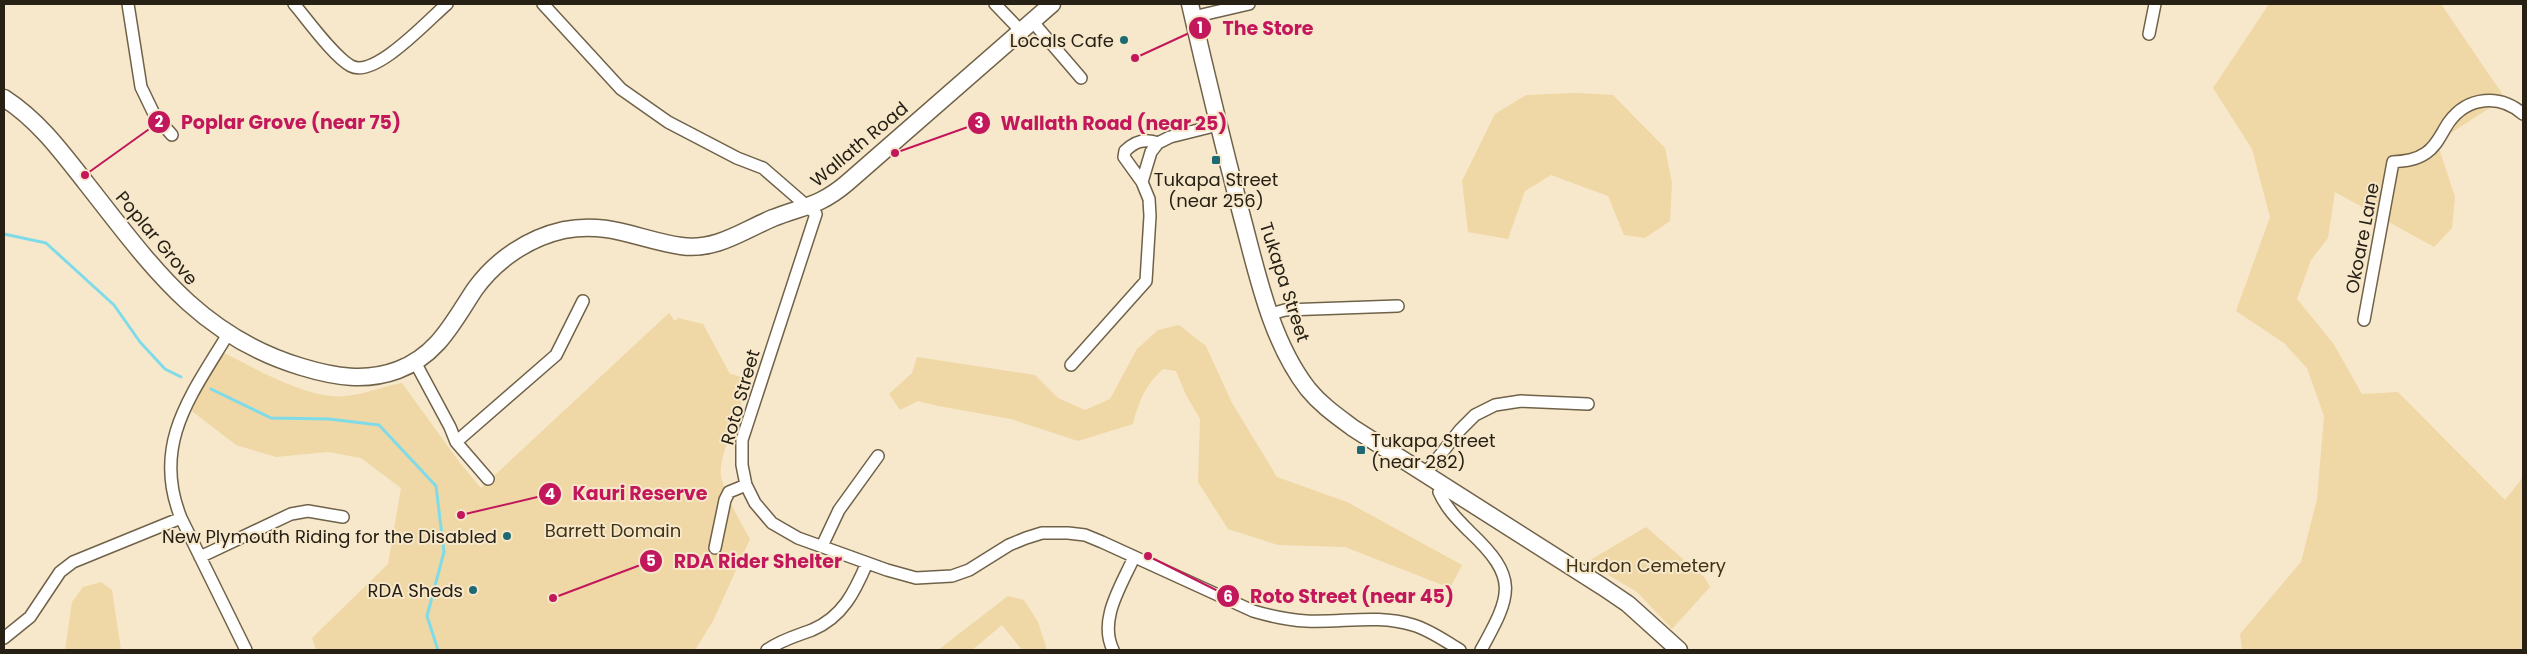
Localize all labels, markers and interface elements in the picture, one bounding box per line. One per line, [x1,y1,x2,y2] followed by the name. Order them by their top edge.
[1188,11,1324,45] callout: The Store
[1222,15,1314,42] text: The Store
[1197,17,1203,38] text: 1
[1010,28,1114,53] place label: Locals Cafe
[1118,34,1130,46] marker: Locals Cafe
[805,96,913,192] street label: Wallath Road
[146,105,411,139] callout: Poplar Grove (near 75)
[966,106,1238,140] callout: Wallath Road (near 25)
[181,109,401,136] text: Poplar Grove (near 75)
[1001,110,1227,137] text: Wallath Road (near 25)
[155,111,164,132] text: 2
[974,112,984,133] text: 3
[1210,154,1222,166] marker: Tukapa Street (near 256)
[1154,167,1278,213] place label: Tukapa Street (near 256)
[2339,180,2385,296] street label: Okoare Lane
[110,186,204,290] street label: Poplar Grove
[1254,219,1316,345] street label: Tukapa Street
[714,346,766,448] street label: Roto Street
[1371,428,1496,474] place label: Tukapa Street (near 282)
[1355,444,1367,456] marker: Tukapa Street (near 282)
[537,477,717,511] callout: Kauri Reserve
[573,480,708,507] text: Kauri Reserve
[545,483,555,504] text: 4
[545,518,681,543] park label: Barrett Domain
[162,524,497,549] place label: New Plymouth Riding for the Disabled
[501,530,513,542] marker: New Plymouth Riding for the Disabled
[639,544,852,578] callout: RDA Rider Shelter
[674,548,842,575] text: RDA Rider Shelter
[646,550,656,571] text: 5
[1566,553,1726,578] park label: Hurdon Cemetery
[368,578,463,603] place label: RDA Sheds
[1216,579,1464,613] callout: Roto Street (near 45)
[1250,583,1454,610] text: Roto Street (near 45)
[467,584,479,596] marker: RDA Sheds
[1223,586,1233,607] text: 6

